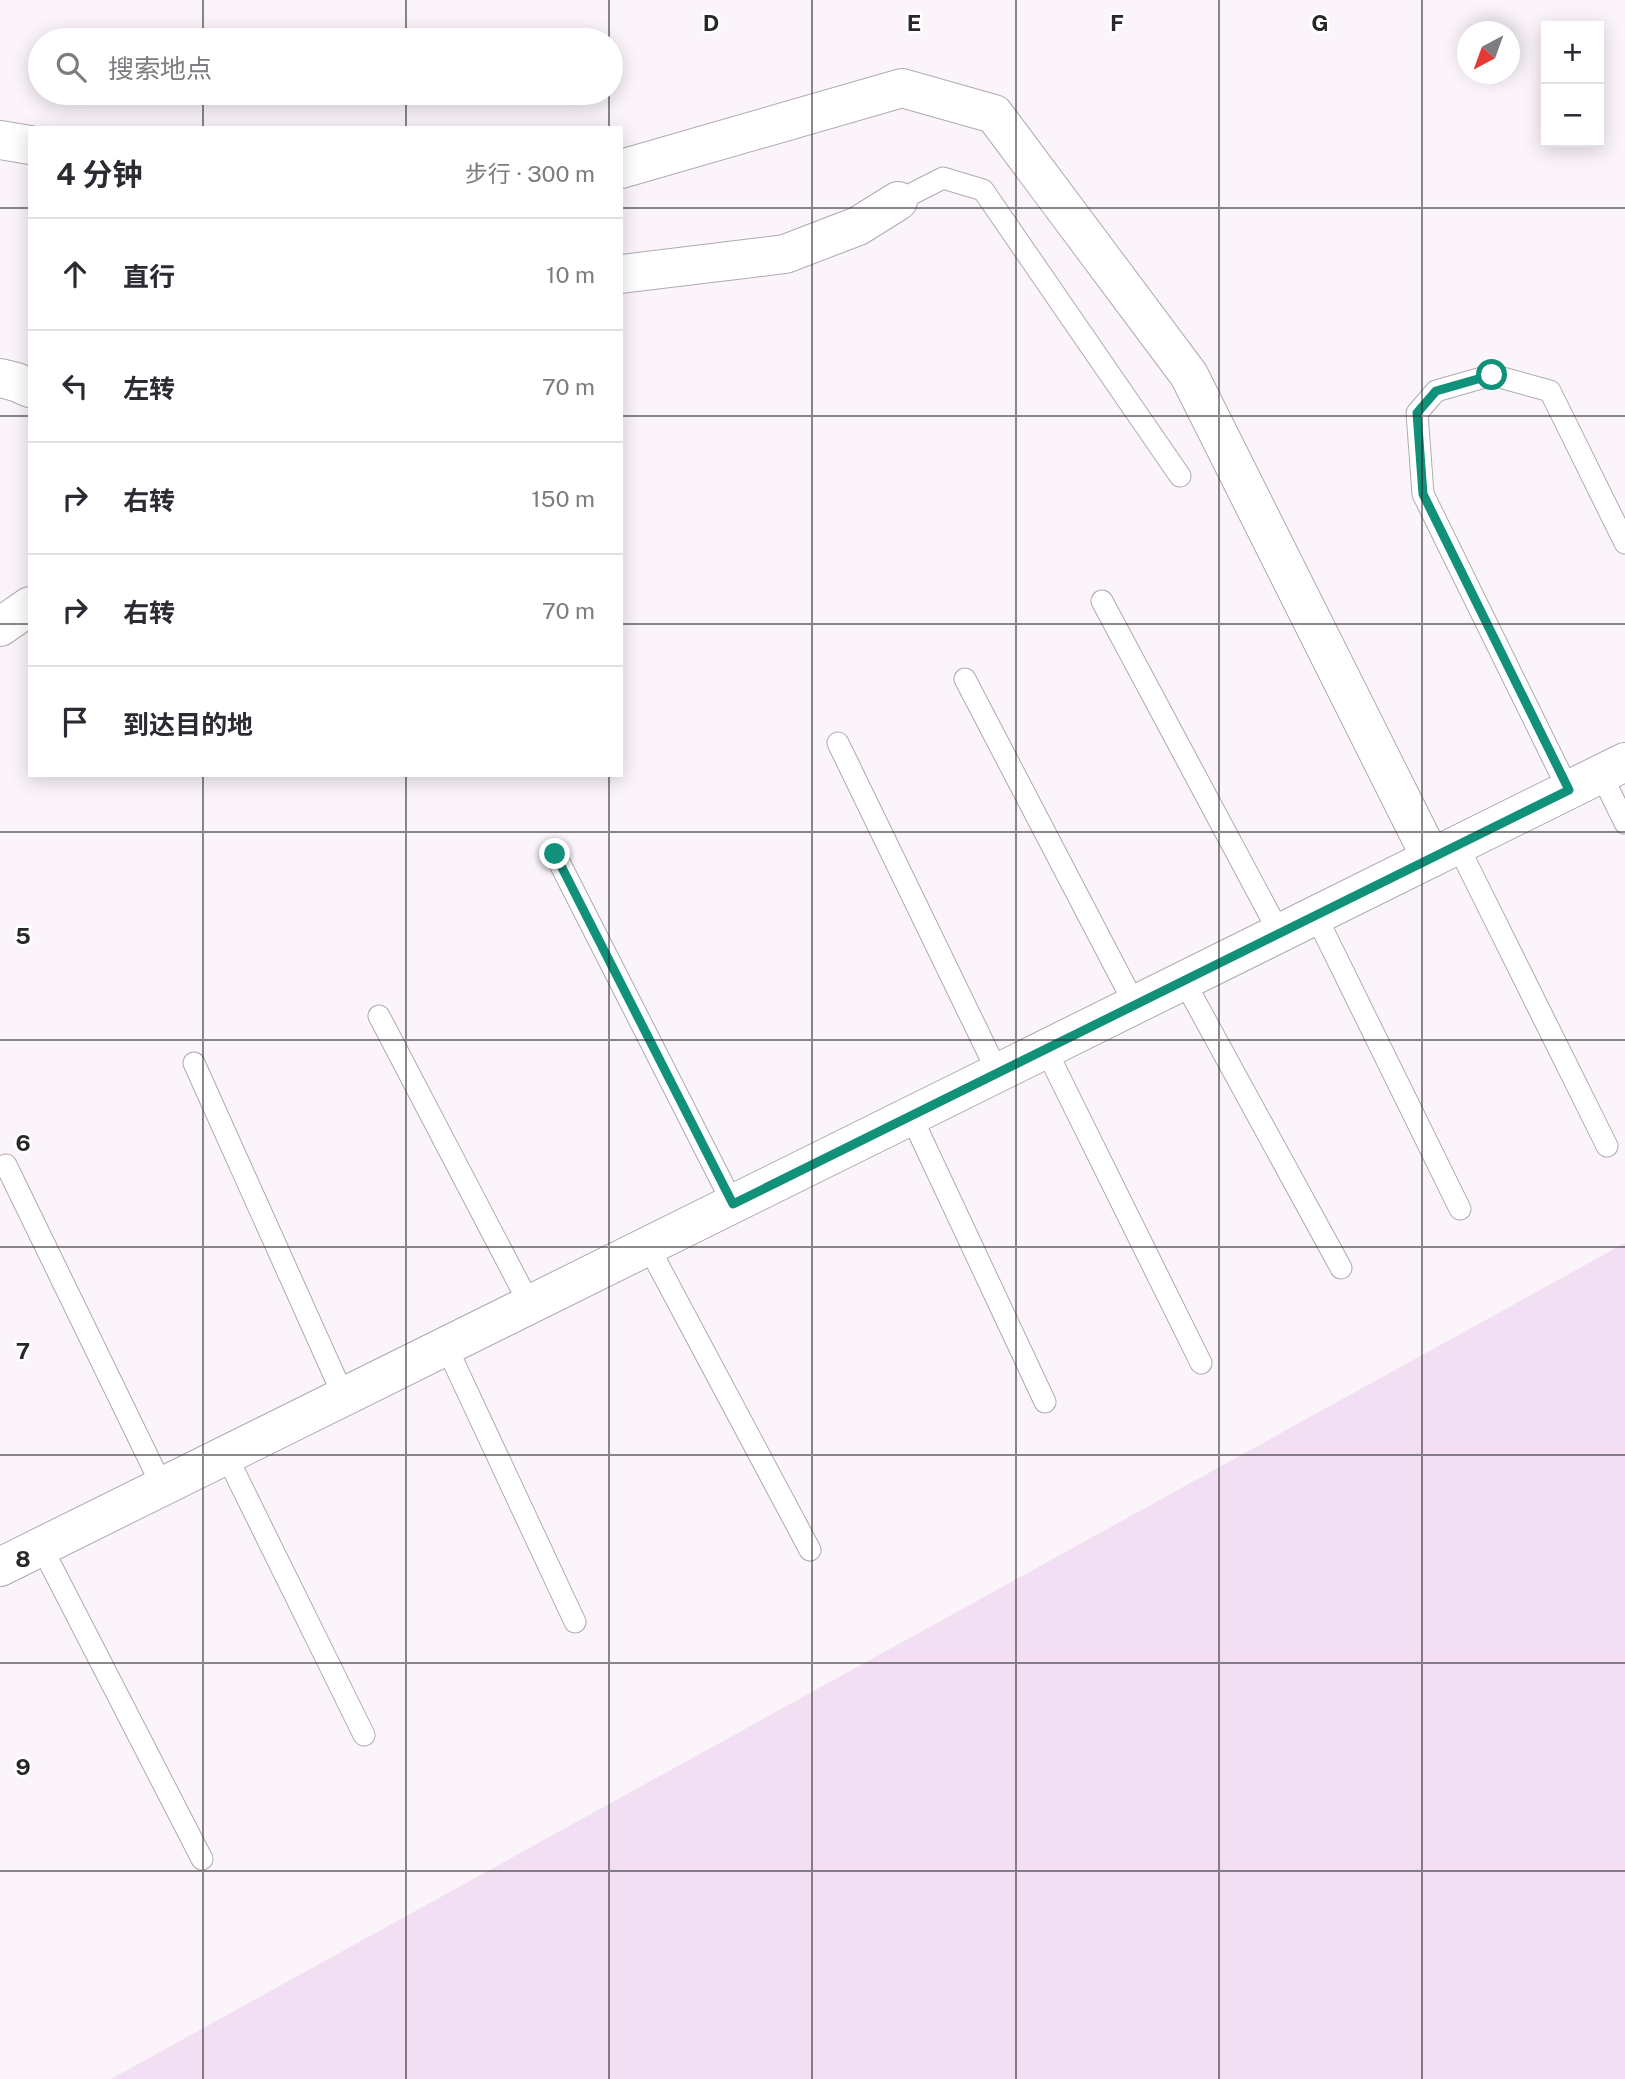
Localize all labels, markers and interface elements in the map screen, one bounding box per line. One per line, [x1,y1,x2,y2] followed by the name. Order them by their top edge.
[703,9,719,36] text: D
[907,9,921,36] text: E
[1110,9,1124,36] text: F
[1311,9,1329,36] text: G
[1457,21,1520,84] north arrow
[1541,21,1604,147] map controls
[1541,21,1604,84] button: +
[28,28,623,105] search box
[52,48,90,86] icon: search
[108,53,212,84] text: 搜索地点
[1541,84,1604,147] button: −
[56,156,142,192] text: 4 分钟
[465,160,595,187] text: 步行 · 300 m
[56,255,94,293] icon: ahead
[123,261,175,292] text: 直行
[546,261,595,288] text: 10 m
[1476,359,1507,390] route start
[56,367,94,405] icon: left
[123,373,175,404] text: 左转
[542,373,595,400] text: 70 m
[56,479,94,517] icon: right
[123,485,175,516] text: 右转
[531,485,595,512] text: 150 m
[56,591,94,629] icon: right
[123,597,175,628] text: 右转
[542,597,595,624] text: 70 m
[56,703,94,741] icon: arrive
[123,709,253,740] text: 到达目的地
[539,838,570,869] route end
[15,922,31,949] text: 5
[15,1129,31,1156] text: 6
[16,1337,30,1364] text: 7
[15,1545,31,1572] text: 8
[15,1753,31,1780] text: 9

